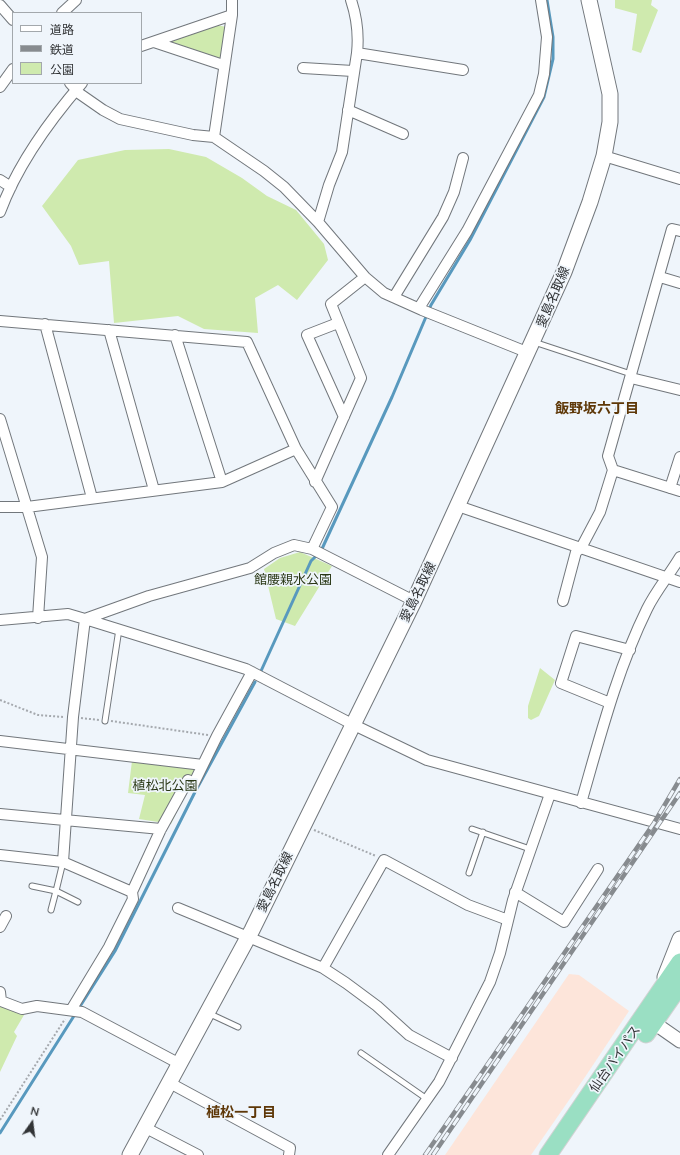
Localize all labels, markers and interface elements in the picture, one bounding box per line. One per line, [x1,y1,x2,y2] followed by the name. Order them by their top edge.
[12,12,142,84] legend
[50,22,74,37] text: 道路
[50,42,74,57] text: 鉄道
[50,62,74,77] text: 公園
[533,264,573,330] street label: 愛島名取線
[555,400,639,416] district label: 飯野坂六丁目
[397,559,439,625] street label: 愛島名取線
[254,572,332,588] park label: 館腰親水公園
[133,778,197,794] park label: 植松北公園
[254,849,296,915] street label: 愛島名取線
[586,1023,644,1095] street label: 仙台バイパス
[12,1103,52,1143] north arrow
[29,1104,41,1118] text: N
[206,1104,276,1120] district label: 植松一丁目

